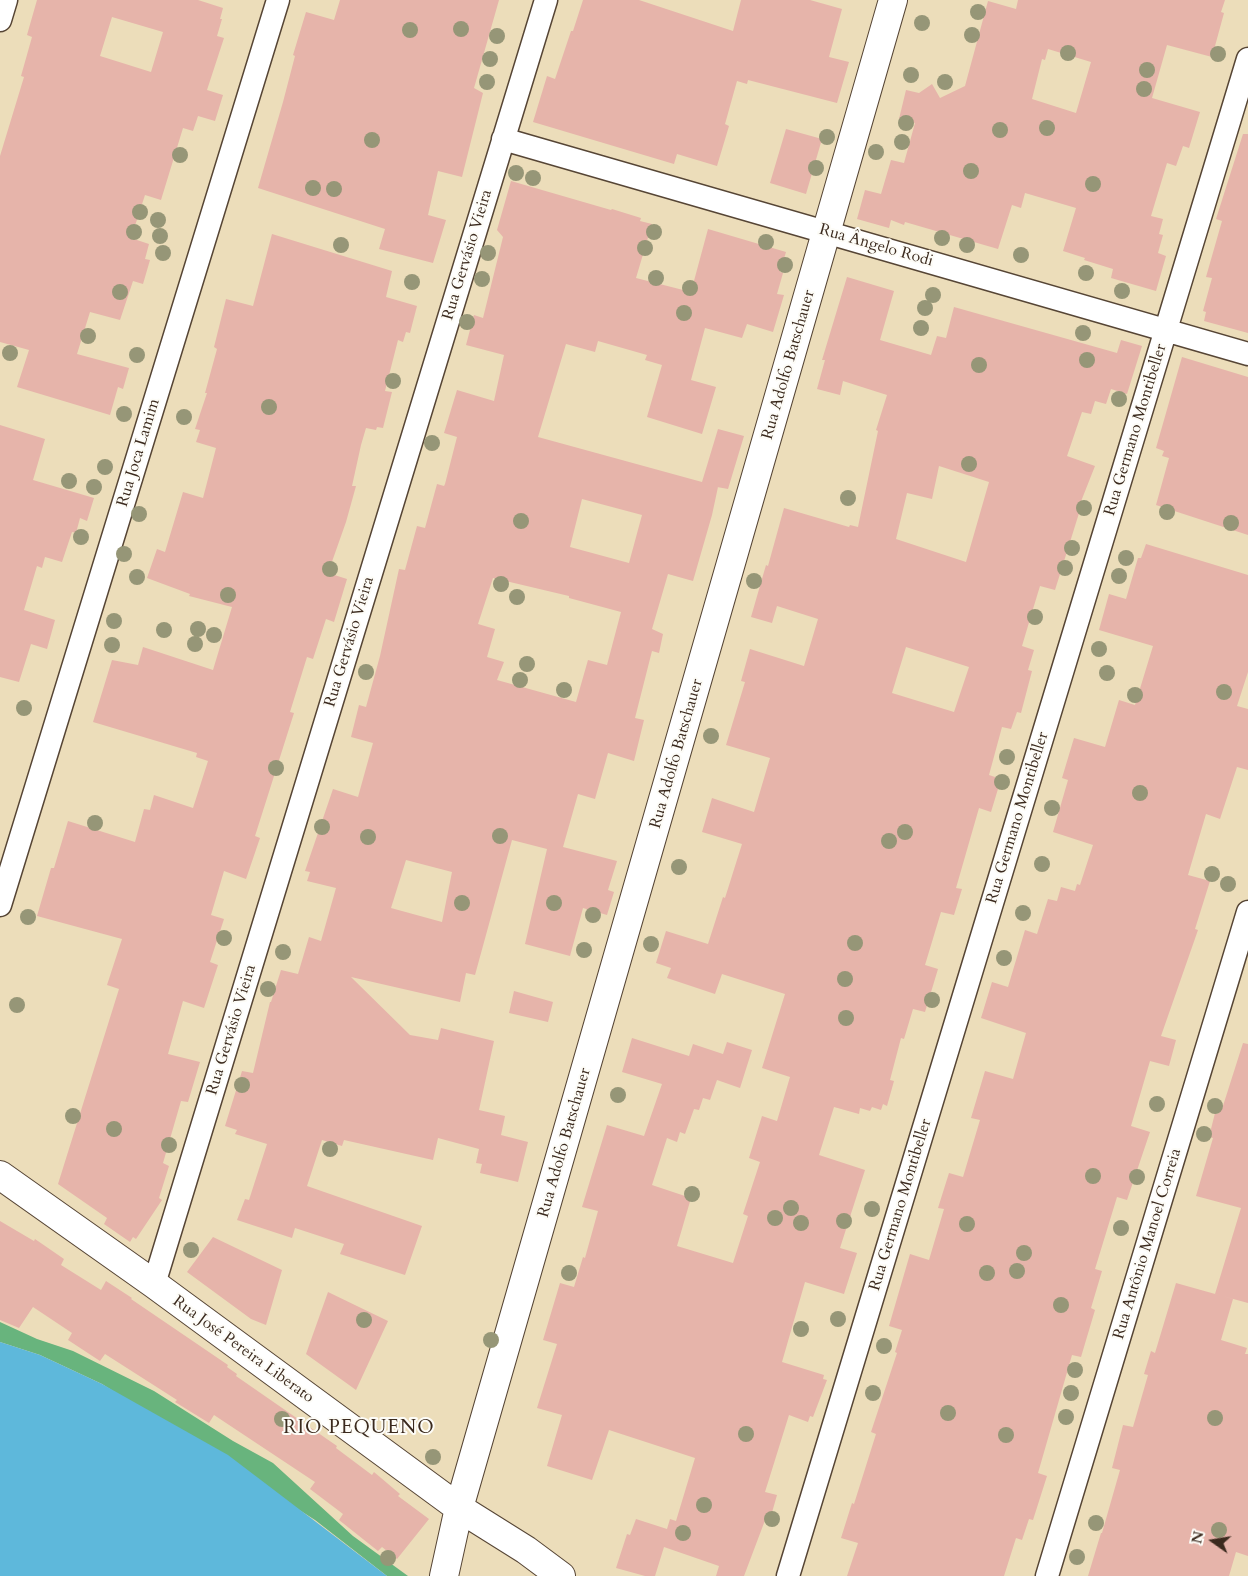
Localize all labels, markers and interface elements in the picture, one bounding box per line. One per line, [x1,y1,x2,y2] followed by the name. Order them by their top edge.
[439,187,497,323] street label: Rua Gervásio Vieira
[817,221,935,271] street label: Rua Ângelo Rodi
[758,288,820,442] street label: Rua Adolfo Batschauer
[1101,342,1171,518] street label: Rua Germano Montibeller
[113,397,165,509] street label: Rua Joca Lamim
[321,574,379,710] street label: Rua Gervásio Vieira
[646,677,708,831] street label: Rua Adolfo Batschauer
[983,730,1053,906] street label: Rua Germano Montibeller
[203,962,261,1098] street label: Rua Gervásio Vieira
[534,1066,596,1220] street label: Rua Adolfo Batschauer
[866,1117,936,1293] street label: Rua Germano Montibeller
[1110,1146,1186,1342] street label: Rua Antônio Manoel Correia
[169,1292,317,1408] street label: Rua José Pereira Liberato
[282,1418,436,1440] district label: RIO PEQUENO
[1188,1516,1238,1566] north arrow
[1187,1529,1209,1546] text: N

